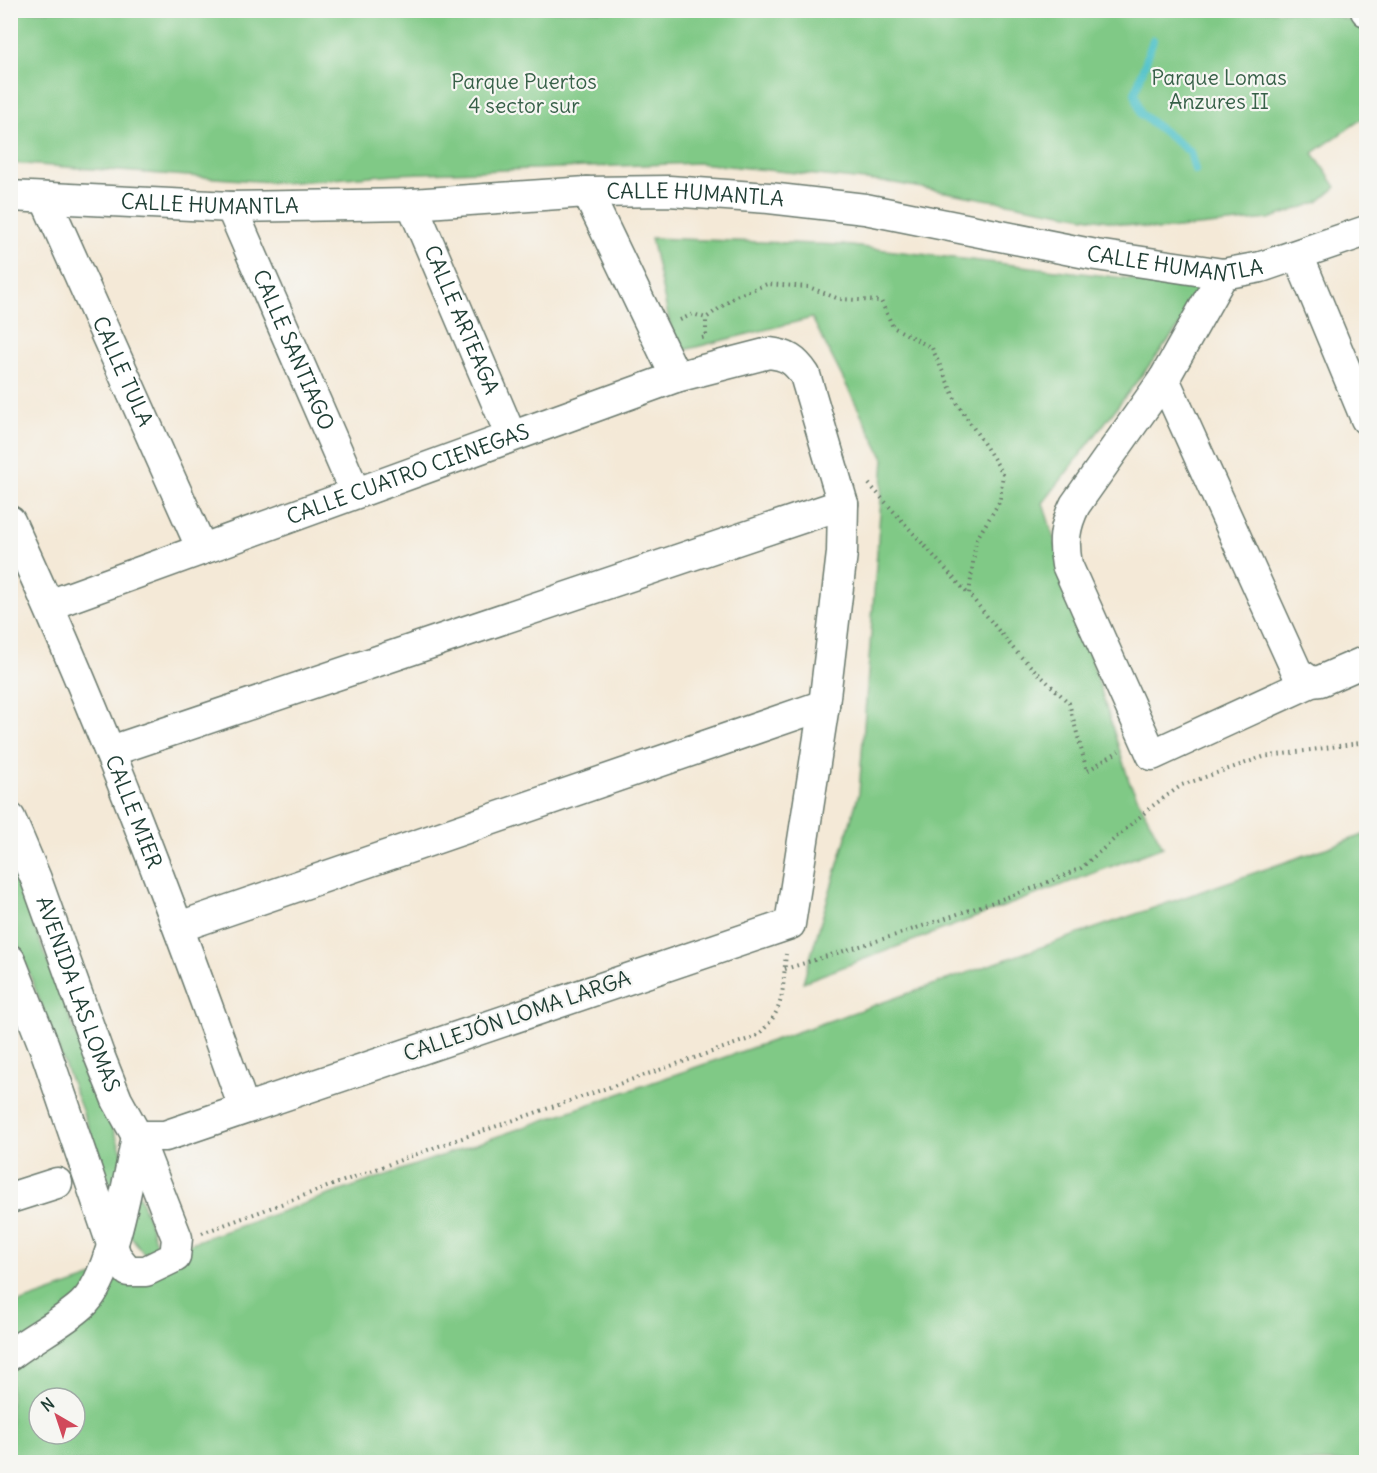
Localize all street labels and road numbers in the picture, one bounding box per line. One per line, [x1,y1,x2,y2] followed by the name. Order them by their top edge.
[606,177,786,213] street label: CALLE HUMANTLA
[120,188,299,220] street label: CALLE HUMANTLA
[1085,239,1265,288] street label: CALLE HUMANTLA
[418,241,506,398] street label: CALLE ARTEAGA
[247,265,340,434] street label: CALLE SANTIAGO
[87,312,159,431] street label: CALLE TULA
[283,418,533,530] street label: CALLE CUATRO CIENEGAS
[100,751,168,872] street label: CALLE MIER
[30,893,126,1096] street label: AVENIDA LAS LOMAS
[400,964,634,1067] street label: CALLEJÓN LOMA LARGA

